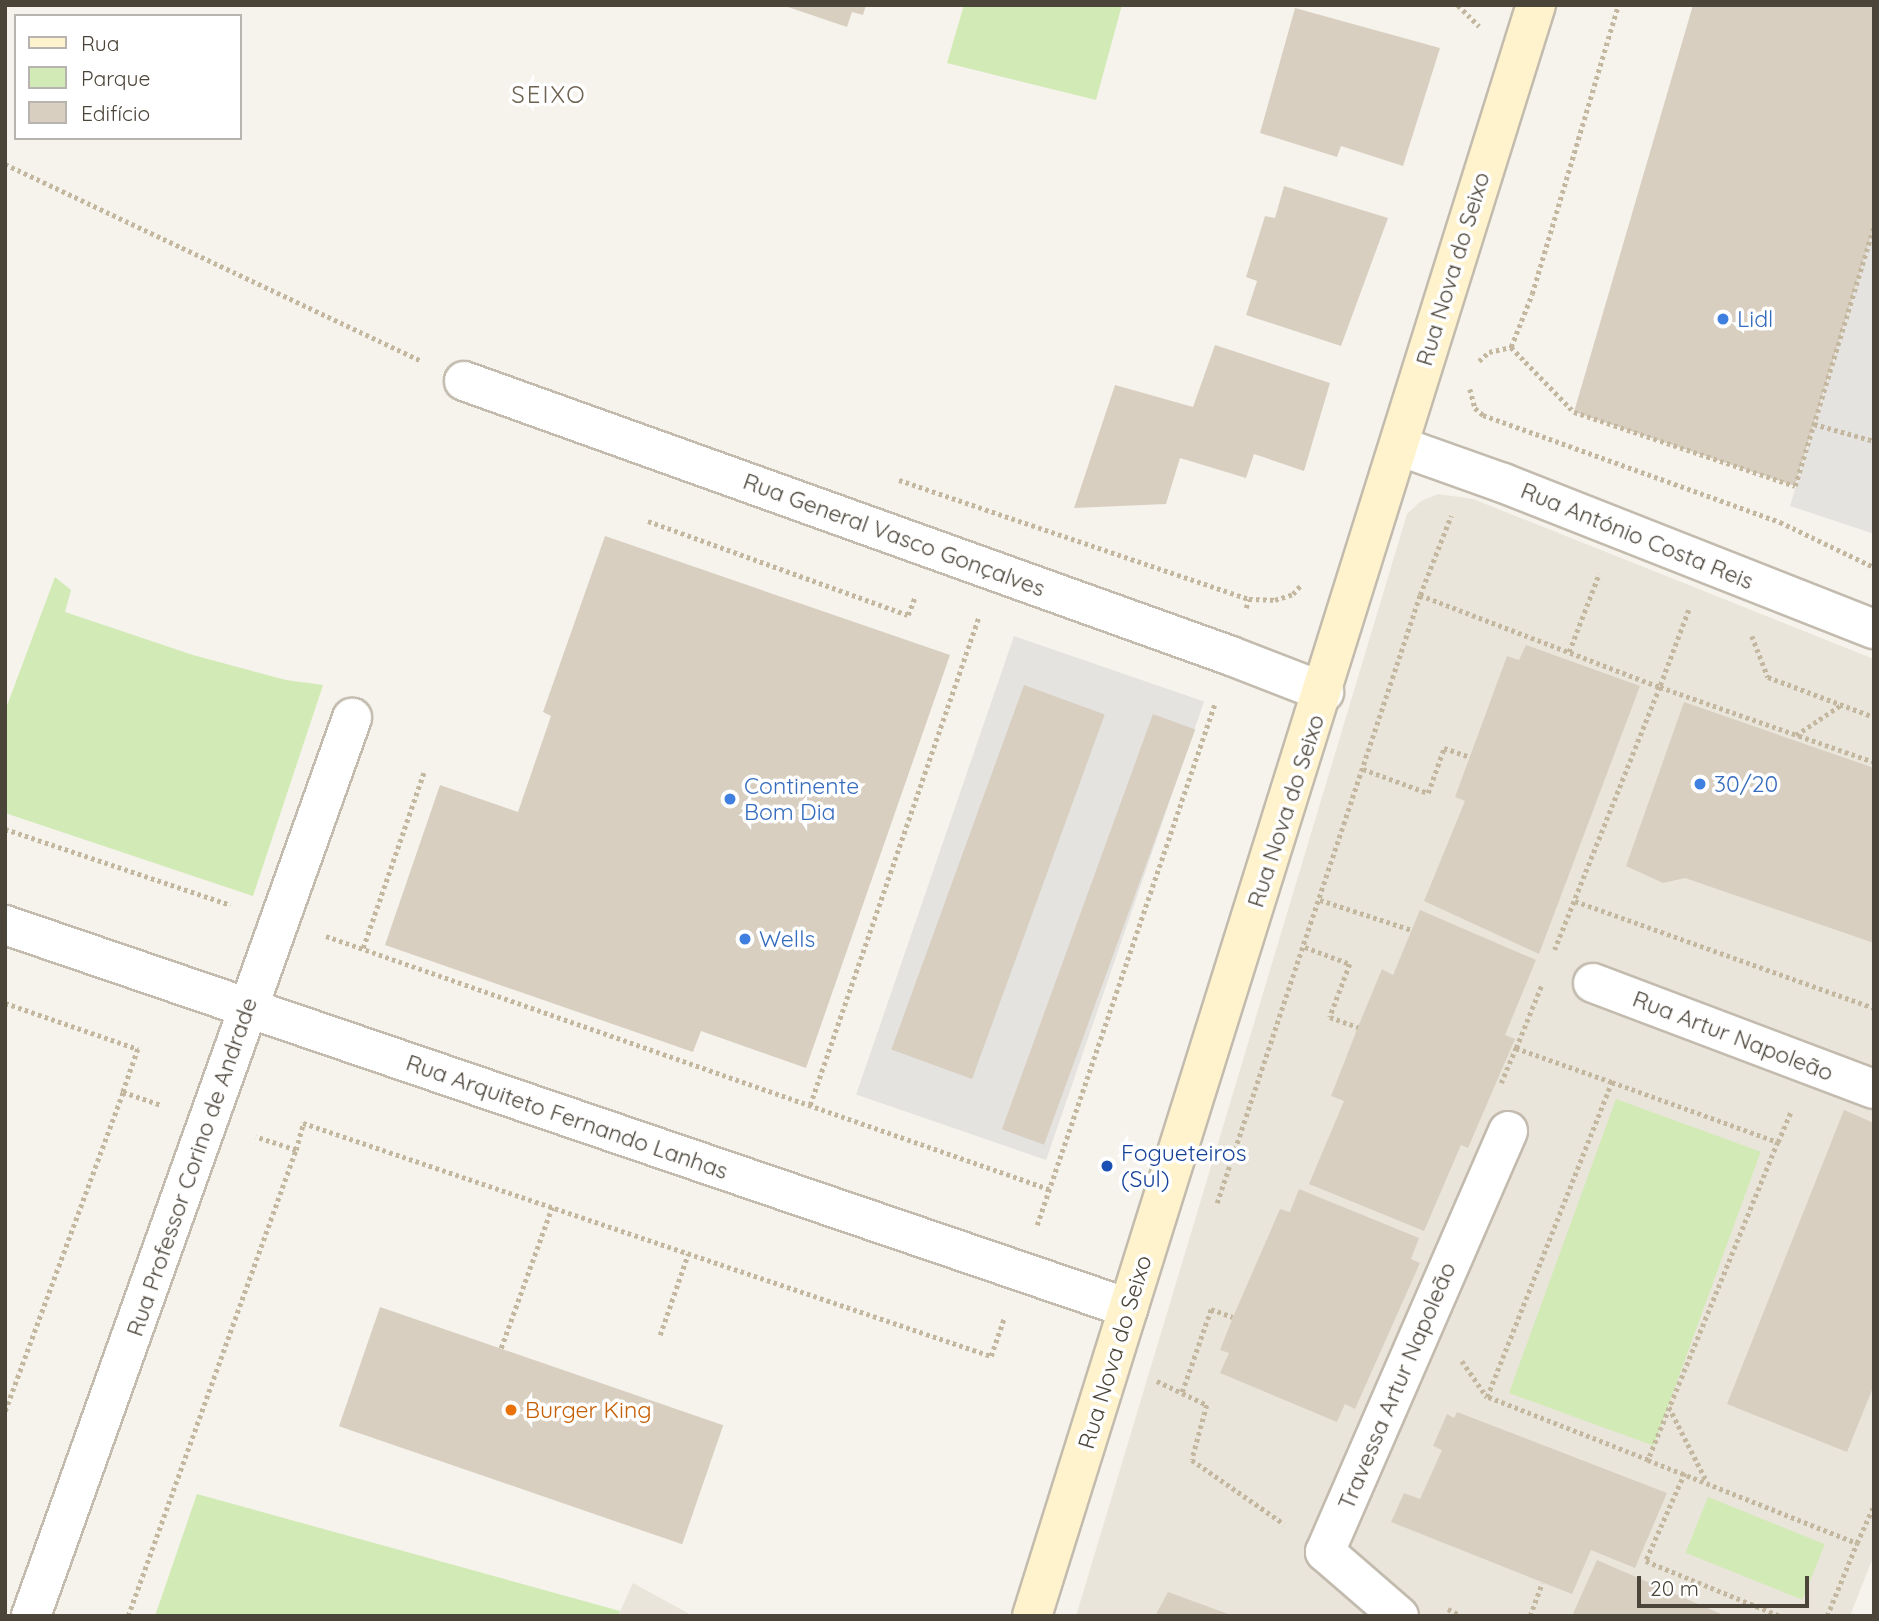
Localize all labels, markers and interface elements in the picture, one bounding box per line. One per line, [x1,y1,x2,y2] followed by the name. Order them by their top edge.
[14,14,242,140] legend
[81,30,120,56] text: Rua
[81,65,150,91] text: Parque
[512,81,586,109] district label: SEIXO
[81,100,150,126] text: Edifício
[1410,169,1496,369] street label: Rua Nova do Seixo
[1737,305,1773,333] place label: Lidl
[1715,311,1731,327] marker: Lidl
[739,467,1049,603] street label: Rua General Vasco Gonçalves
[1517,477,1757,595] street label: Rua António Costa Reis
[1242,711,1330,911] street label: Rua Nova do Seixo
[1714,770,1778,798] place label: 30/20
[744,772,859,826] place label: Continente Bom Dia
[1692,776,1708,792] marker: 30/20
[722,791,738,807] marker: Continente Bom Dia
[759,925,815,953] place label: Wells
[737,931,753,947] marker: Wells
[1629,985,1837,1087] street label: Rua Artur Napoleão
[121,994,263,1340] street label: Rua Professor Corino de Andrade
[402,1049,732,1185] street label: Rua Arquiteto Fernando Lanhas
[1121,1139,1246,1193] place label: Fogueteiros (Sul)
[1099,1158,1115,1174] marker: Fogueteiros (Sul)
[1072,1252,1158,1452] street label: Rua Nova do Seixo
[1332,1258,1462,1514] street label: Travessa Artur Napoleão
[525,1396,652,1424] place label: Burger King
[503,1402,519,1418] marker: Burger King
[1641,1562,1812,1606] scale bar
[1650,1575,1699,1601] text: 20 m

